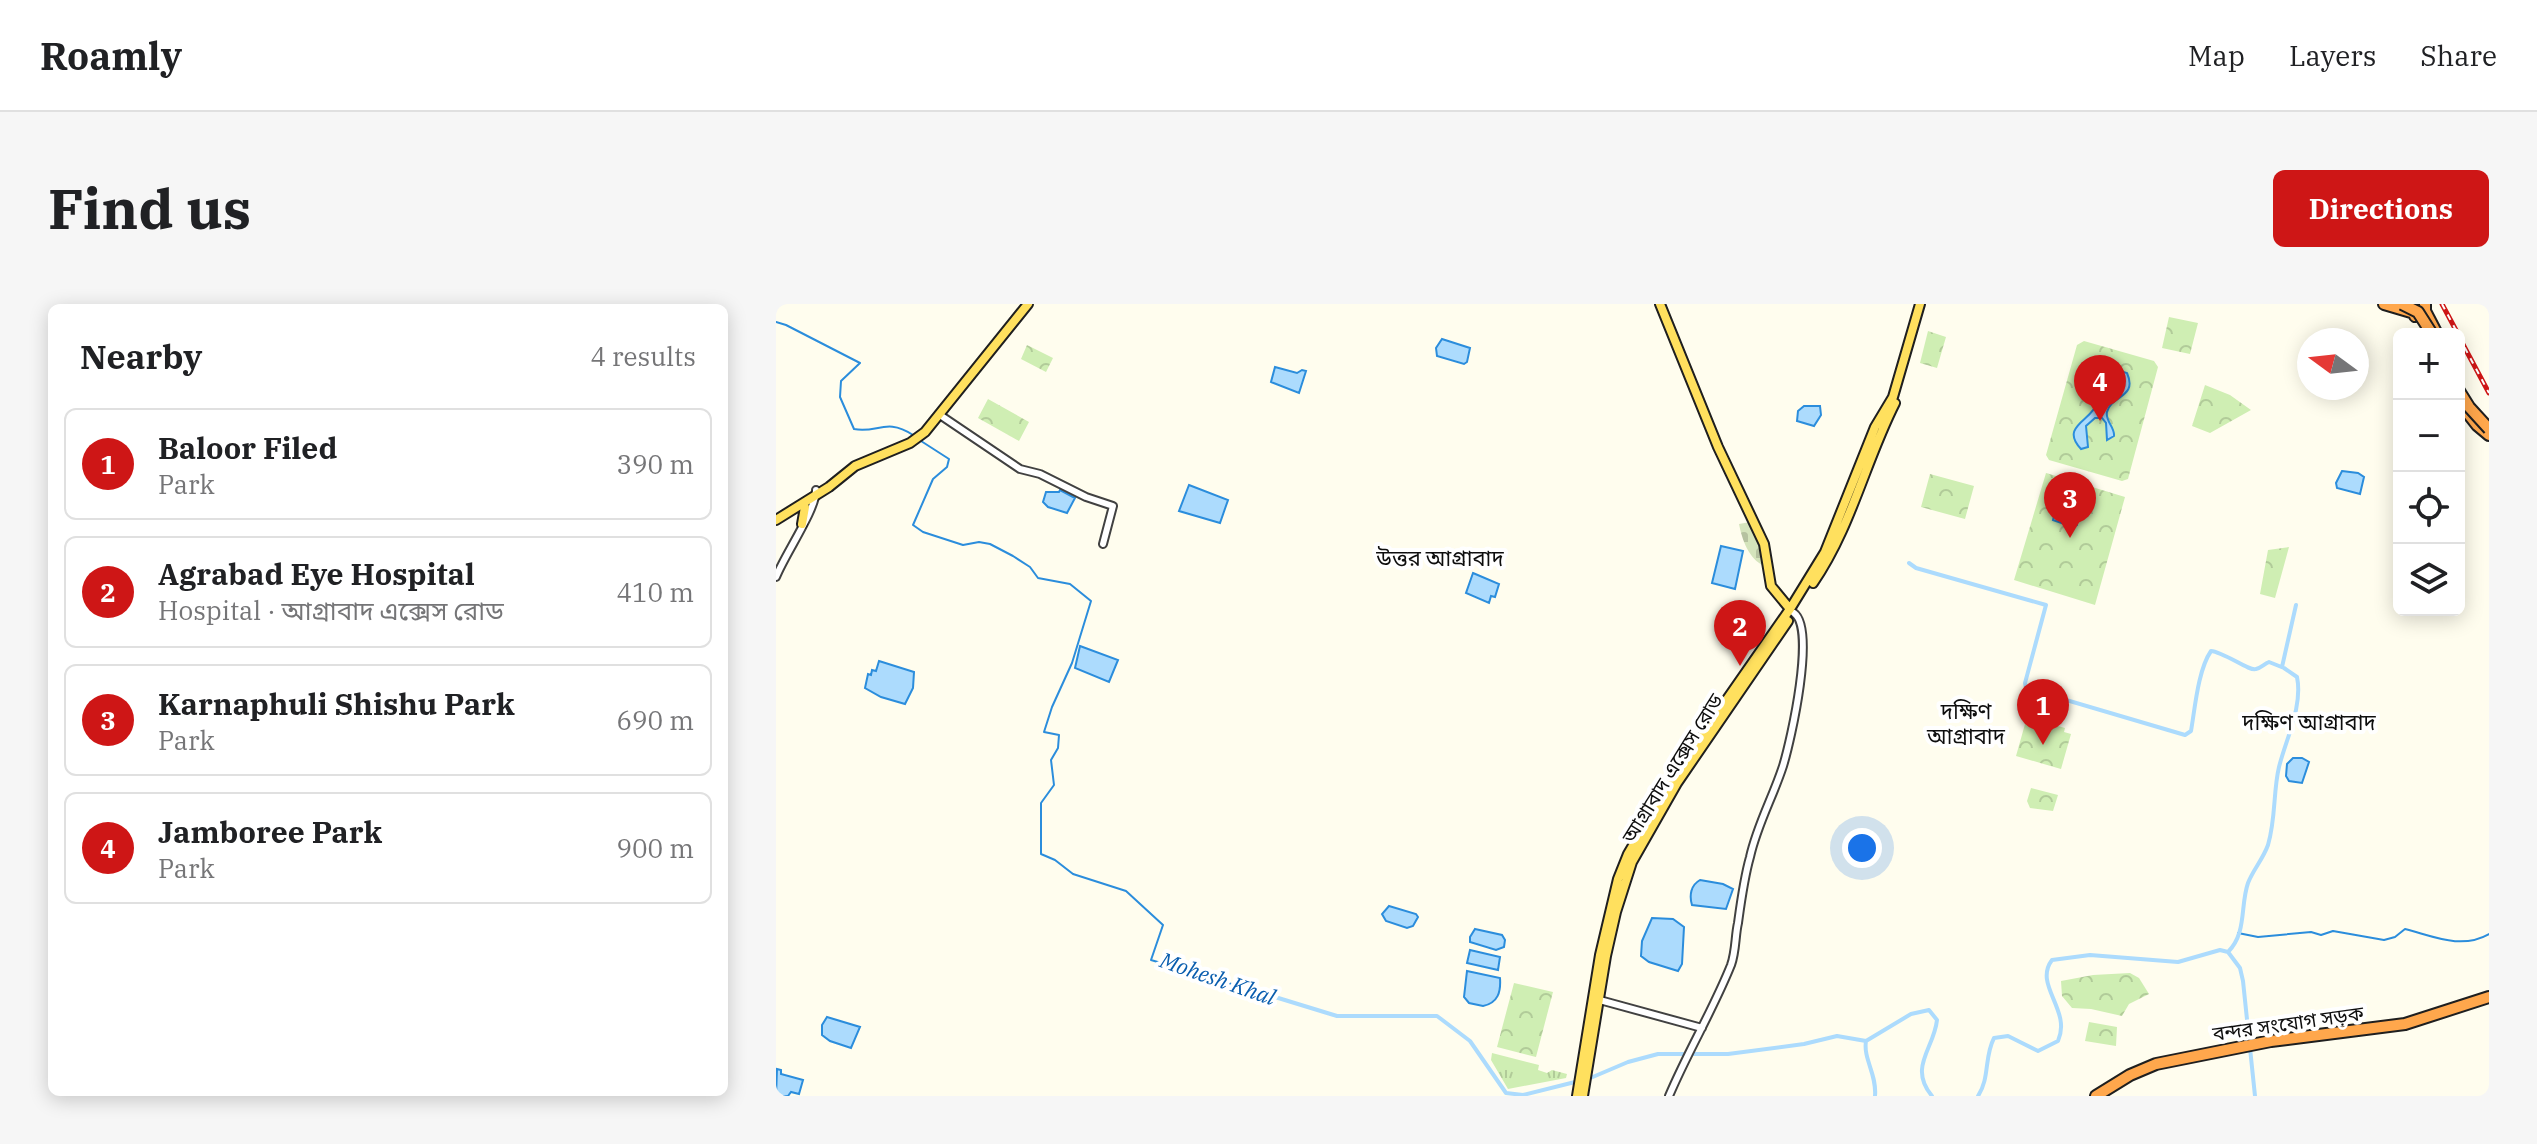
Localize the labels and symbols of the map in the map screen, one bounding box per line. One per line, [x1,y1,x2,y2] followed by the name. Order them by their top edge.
[2297,328,2369,400] north arrow
[2074,355,2126,421] pin: 4
[2044,472,2096,538] pin: 3
[1375,543,1504,572] district label: উত্তর আগ্রাবাদ
[1714,600,1766,666] pin: 2
[2017,679,2069,745] pin: 1
[1615,688,1729,848] street label: আগ্রাবাদ এক্সেস রোড
[1926,696,2006,750] district label: দক্ষিণ আগ্রাবাদ
[2241,707,2377,736] district label: দক্ষিণ আগ্রাবাদ
[1842,828,1882,868] your location
[1156,944,1280,1012] water label: Mohesh Khal
[2210,999,2366,1047] street label: বন্দর সংযোগ সড়ক

